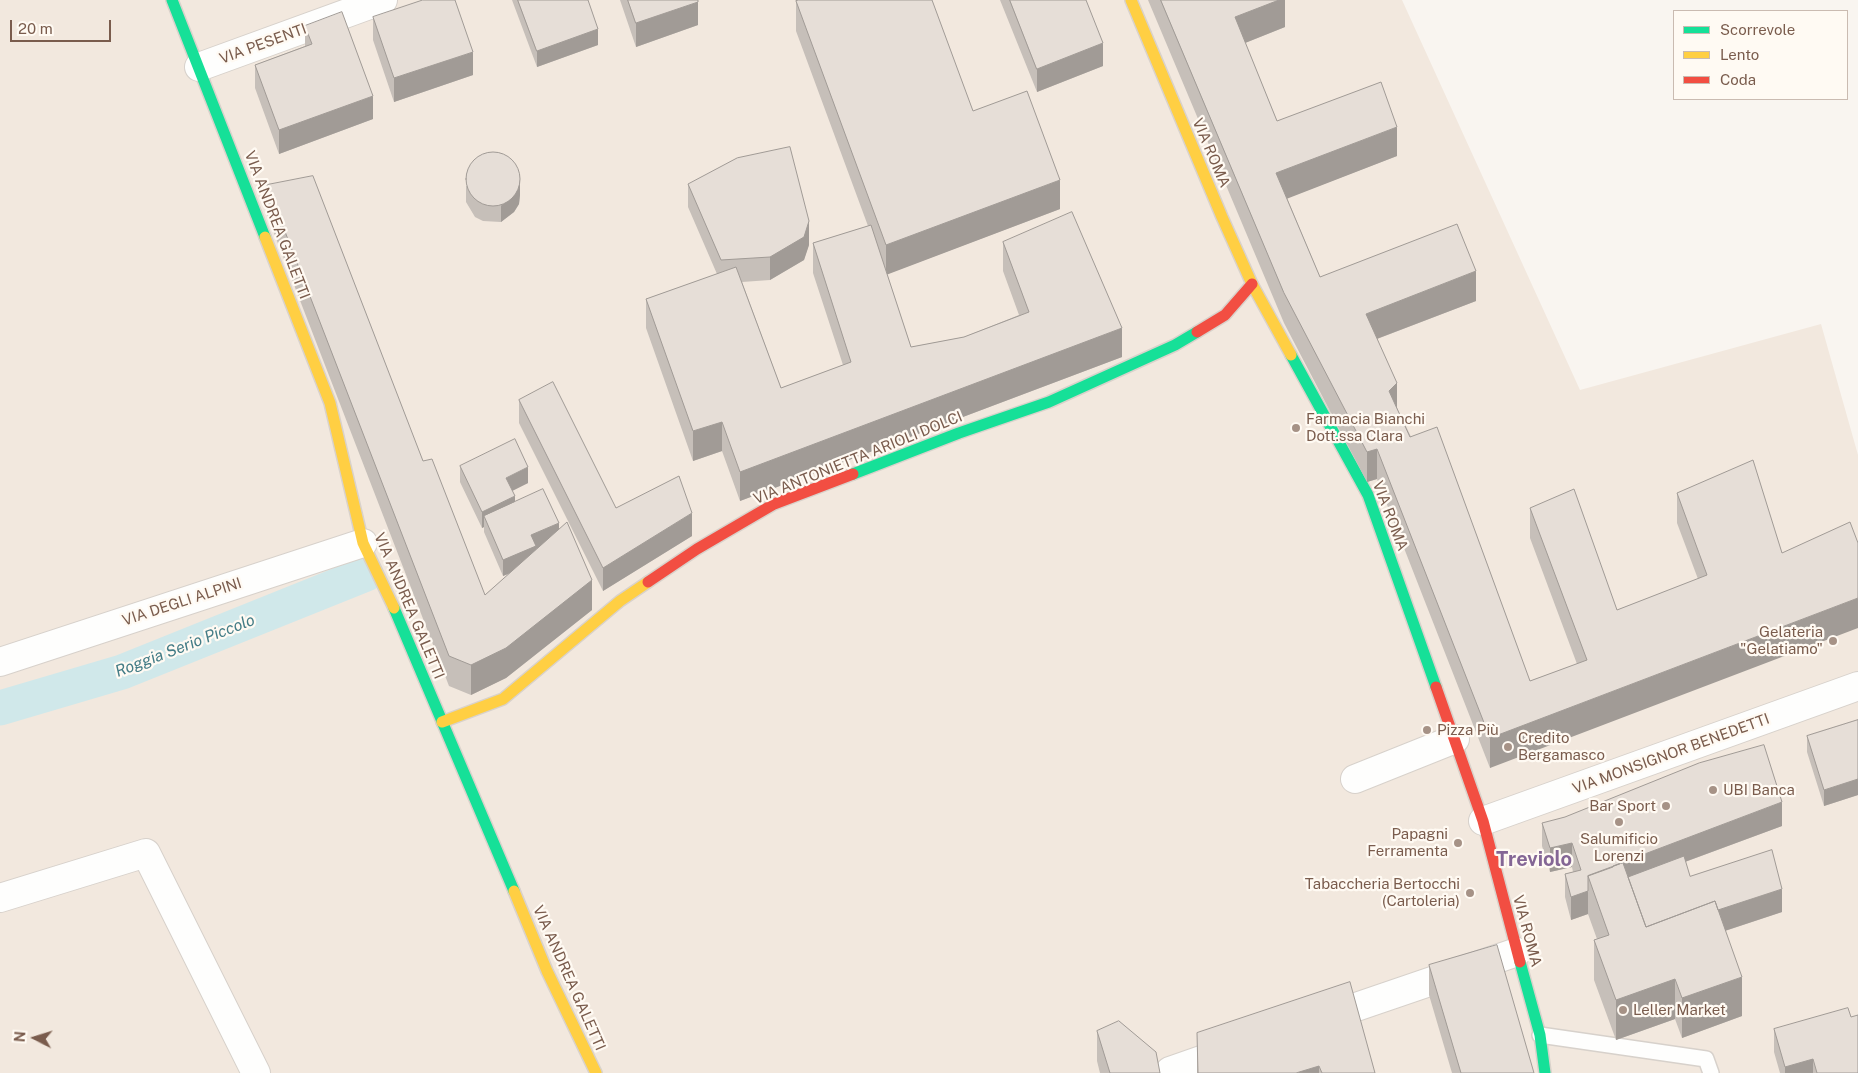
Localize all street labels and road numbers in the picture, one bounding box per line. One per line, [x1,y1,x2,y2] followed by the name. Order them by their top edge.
[217,20,309,68] street label: VIA PESENTI
[1188,116,1234,190] street label: VIA ROMA
[240,148,314,302] street label: VIA ANDREA GALETTI
[751,408,965,508] street label: VIA ANTONIETTA ARIOLI DOLCI
[1368,478,1412,554] street label: VIA ROMA
[370,530,448,682] street label: VIA ANDREA GALETTI
[120,574,244,630] street label: VIA DEGLI ALPINI
[1570,710,1772,798] street label: VIA MONSIGNOR BENEDETTI
[1509,893,1545,969] street label: VIA ROMA
[529,903,609,1053] street label: VIA ANDREA GALETTI

